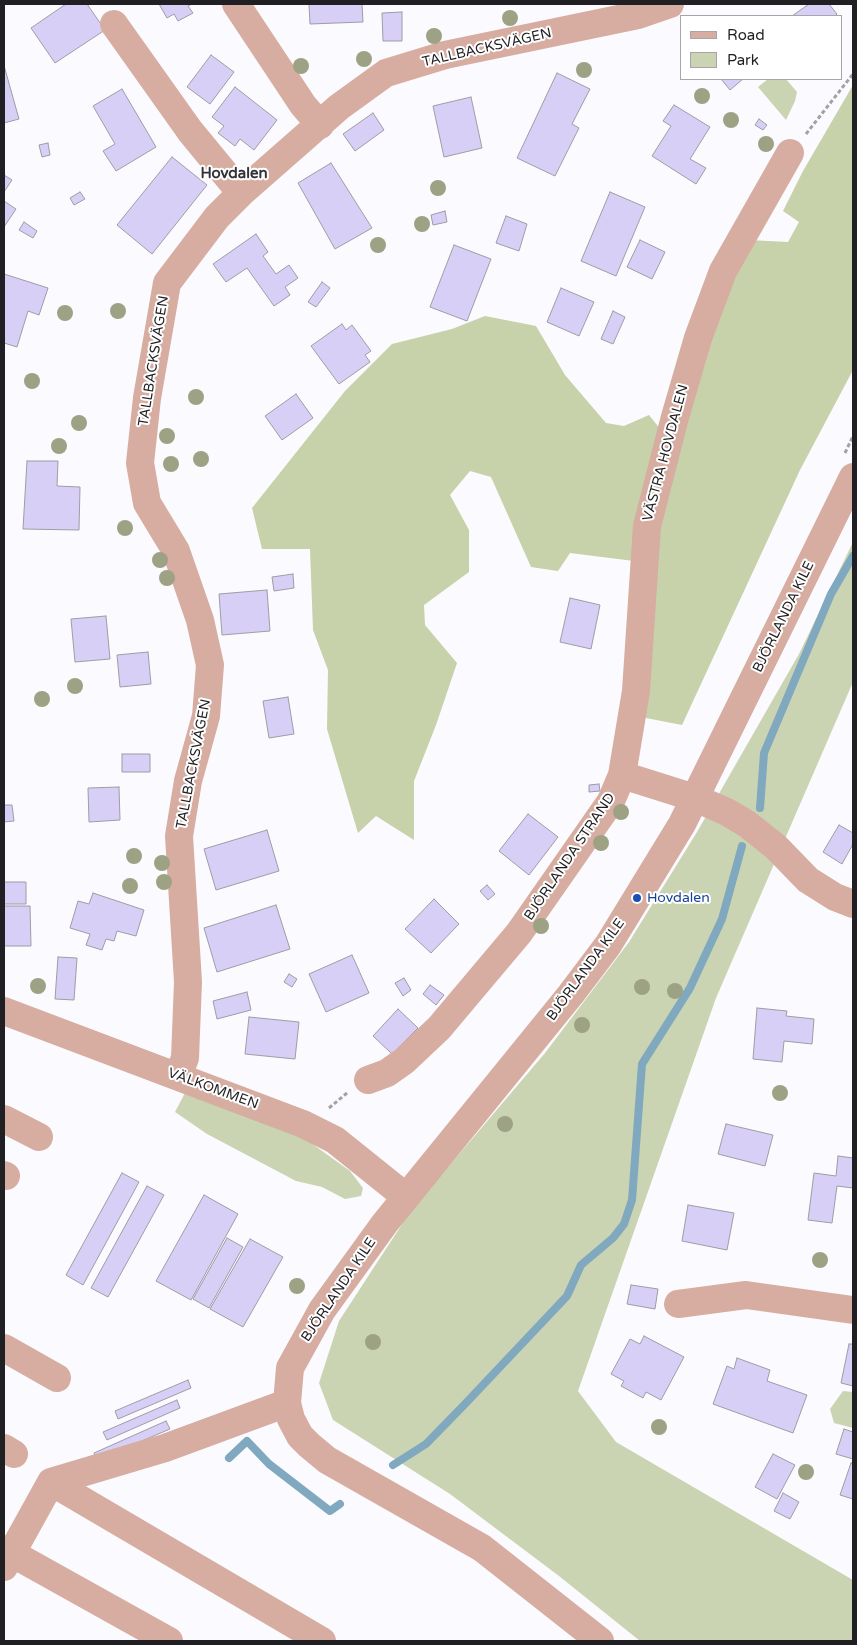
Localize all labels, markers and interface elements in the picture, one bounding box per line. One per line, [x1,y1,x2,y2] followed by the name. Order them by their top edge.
[680,15,842,80] legend
[421,25,553,71] street label: TALLBACKSVÄGEN
[727,26,765,44] text: Road
[727,51,759,69] text: Park
[200,165,268,183] district label: Hovdalen
[135,295,173,427] street label: TALLBACKSVÄGEN
[640,383,692,523] street label: VÄSTRA HOVDALEN
[750,559,818,675] street label: BJÖRLANDA KILE
[173,698,215,830] street label: TALLBACKSVÄGEN
[521,790,619,924] street label: BJÖRLANDA STRAND
[647,890,710,906] place label: Hovdalen
[631,892,643,904] marker: Hovdalen
[543,916,629,1024] street label: BJÖRLANDA KILE
[165,1065,261,1113] street label: VÄLKOMMEN
[298,1235,380,1345] street label: BJÖRLANDA KILE

